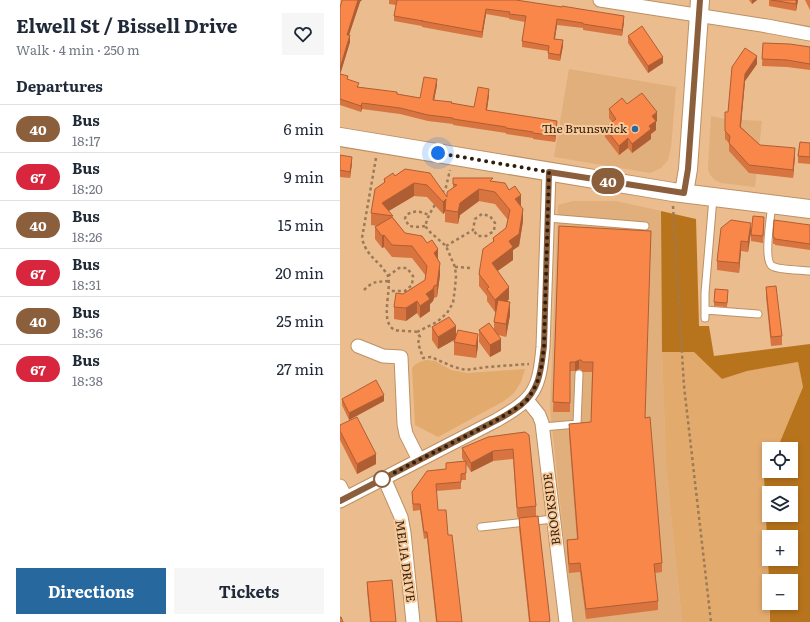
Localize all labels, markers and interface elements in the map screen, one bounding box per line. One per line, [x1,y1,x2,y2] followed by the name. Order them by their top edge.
[16,11,238,39] text: Elwell St / Bissell Drive
[282,13,324,55] button: heart
[16,40,140,59] text: Walk · 4 min · 250 m
[16,74,103,97] text: Departures
[72,108,100,131] text: Bus
[283,117,324,140] text: 6 min
[29,119,47,139] text: 40
[542,119,628,137] place label: The Brunswick
[630,124,640,134] marker: The Brunswick
[72,131,100,150] text: 18:17
[428,143,448,163] your location
[72,156,100,179] text: Bus
[284,165,324,188] text: 9 min
[30,167,46,187] text: 67
[590,168,626,194] line badge: 40
[599,171,617,191] text: 40
[72,179,103,198] text: 18:20
[72,204,100,227] text: Bus
[278,213,324,236] text: 15 min
[29,215,47,235] text: 40
[72,227,102,246] text: 18:26
[72,252,100,275] text: Bus
[275,261,324,284] text: 20 min
[30,263,46,283] text: 67
[72,275,101,294] text: 18:31
[72,300,100,323] text: Bus
[276,309,324,332] text: 25 min
[29,311,47,331] text: 40
[72,323,103,342] text: 18:36
[72,348,100,371] text: Bus
[276,357,324,380] text: 27 min
[30,359,46,379] text: 67
[72,371,103,390] text: 18:38
[762,442,798,610] map controls
[762,442,798,478] button: locate
[373,470,391,488] unlabelled marker
[538,472,564,546] street label: BROOKSIDE
[762,486,798,522] button: layers
[391,519,421,603] street label: MELIA DRIVE
[762,530,798,566] button: +
[16,568,166,614] button: Directions
[174,568,324,614] button: Tickets
[762,574,798,610] button: −

